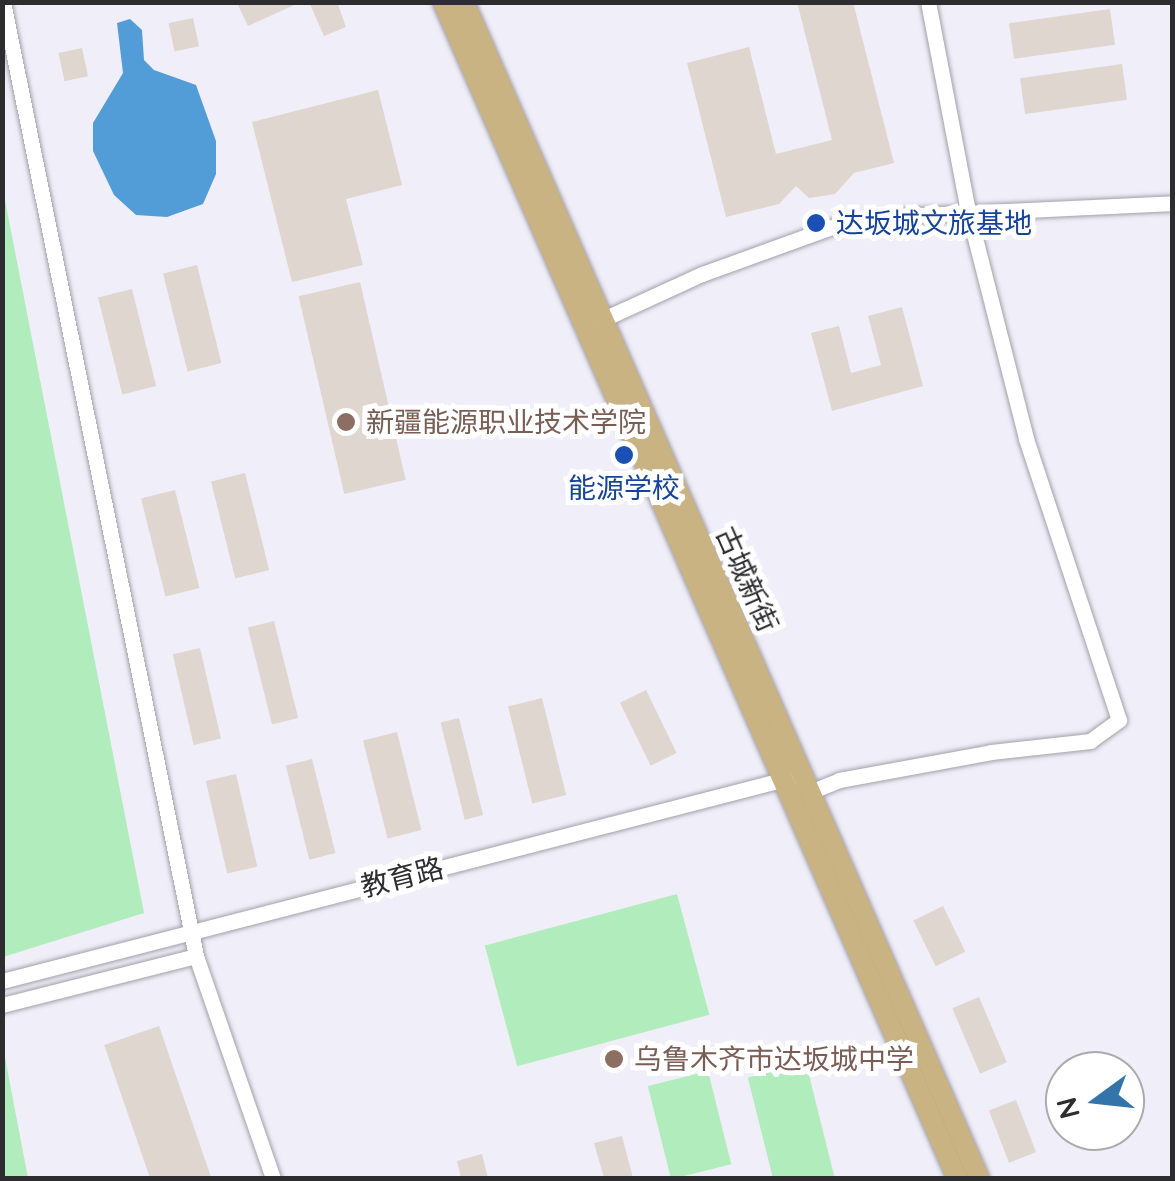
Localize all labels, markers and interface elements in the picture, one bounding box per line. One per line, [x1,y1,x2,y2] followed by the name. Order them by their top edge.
[836,206,1032,240] place label: 达坂城文旅基地
[805,212,827,234] marker: 达坂城文旅基地
[366,405,646,439] place label: 新疆能源职业技术学院
[335,411,357,433] marker: 新疆能源职业技术学院
[613,444,635,466] marker: 能源学校
[568,471,680,505] place label: 能源学校
[709,521,785,637] street label: 古城新街
[357,851,447,903] street label: 教育路
[634,1042,914,1076] place label: 乌鲁木齐市达坂城中学
[603,1048,625,1070] marker: 乌鲁木齐市达坂城中学
[1045,1051,1145,1151] north arrow
[1048,1094,1087,1123] text: N

